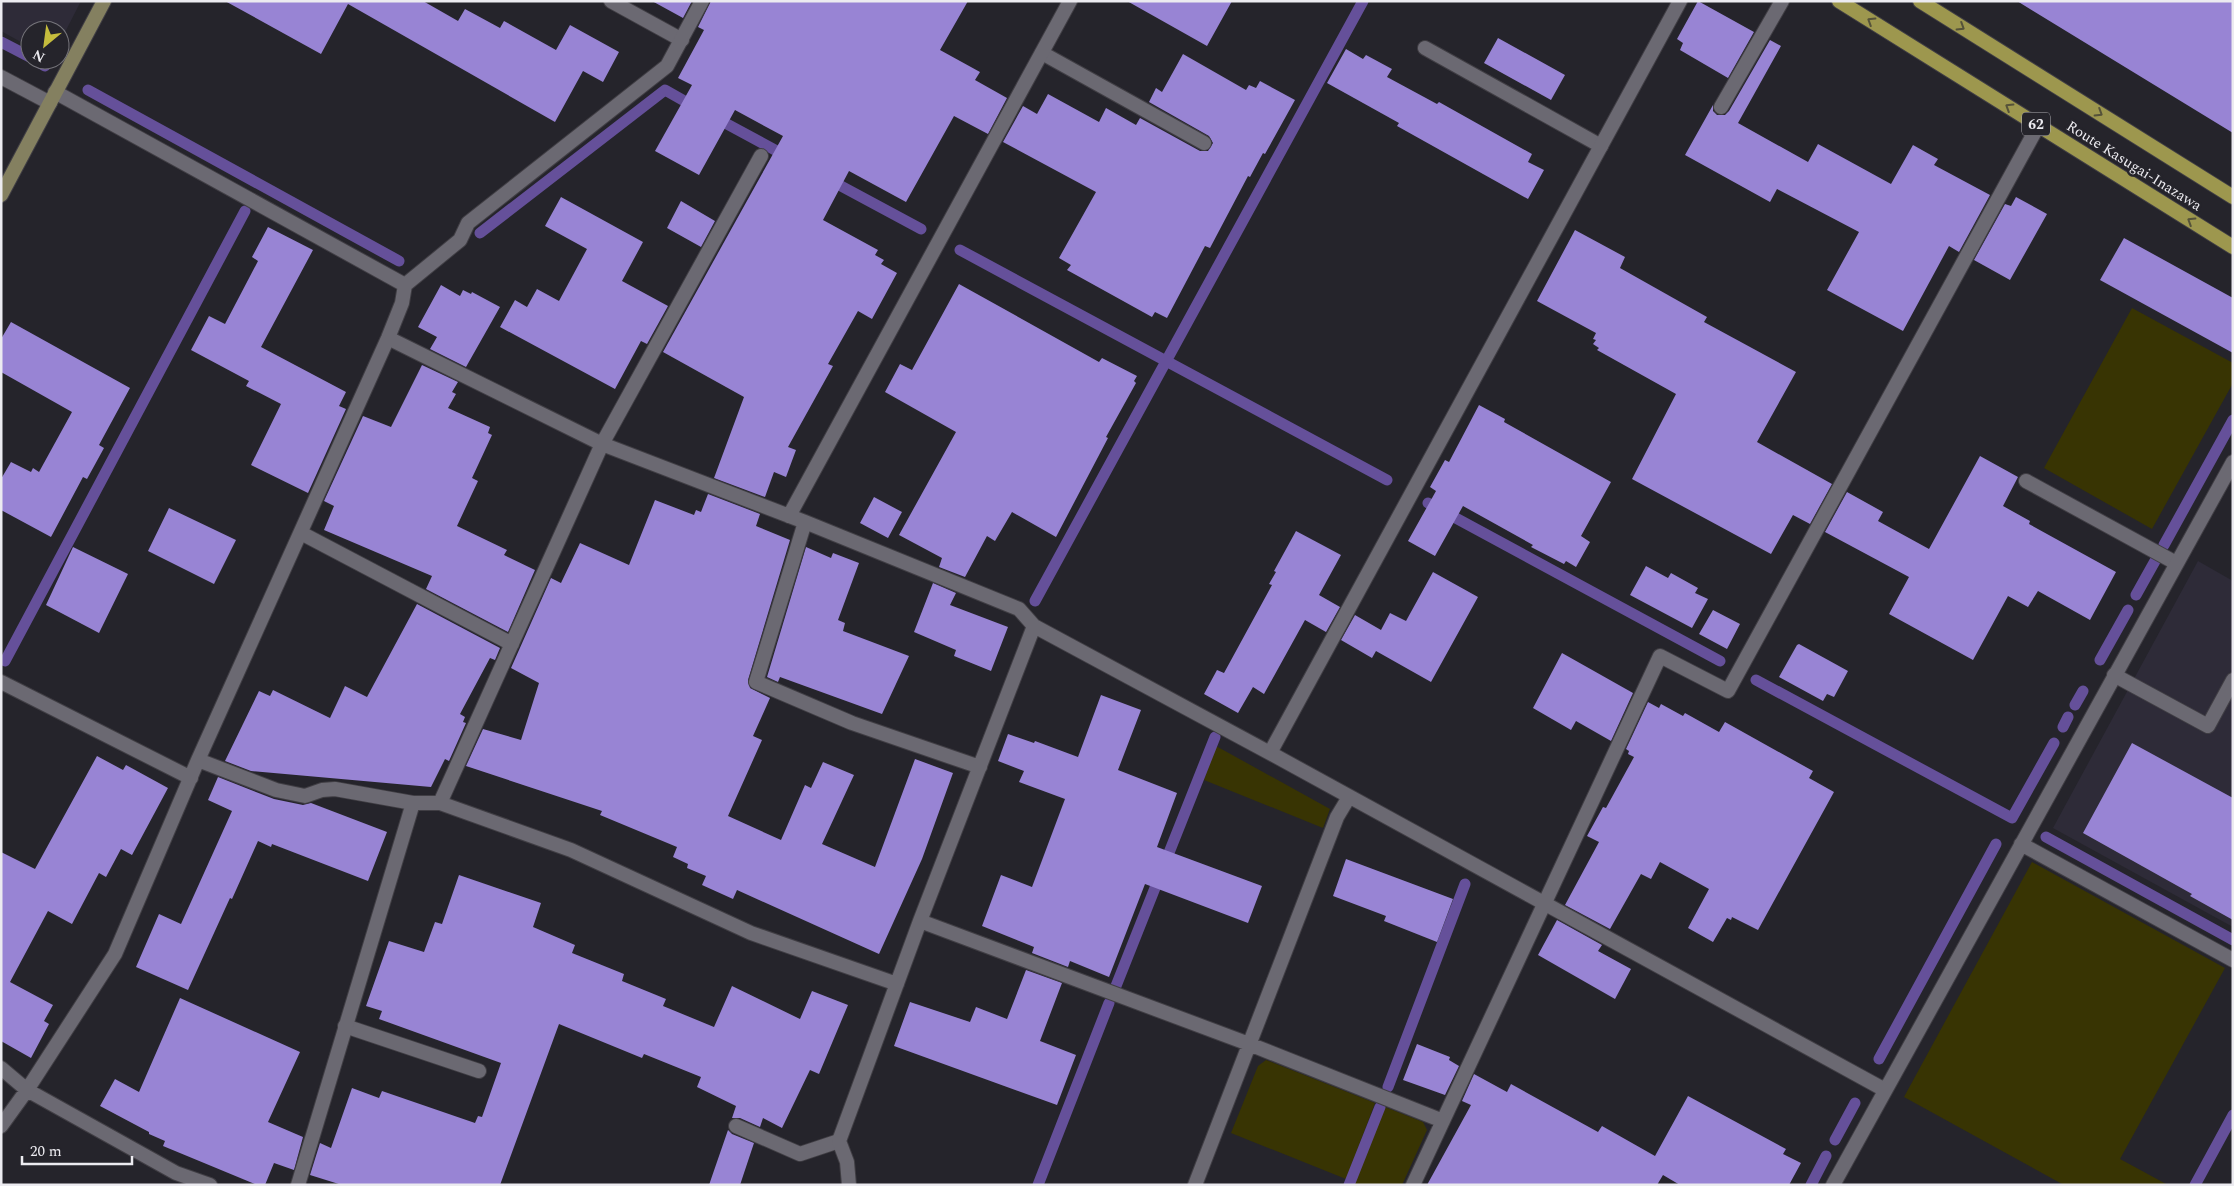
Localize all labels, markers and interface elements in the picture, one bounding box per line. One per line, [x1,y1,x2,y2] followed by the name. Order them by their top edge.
[1867,18,1876,28] one-way arrow
[20,20,70,70] north arrow
[1956,21,1965,30] one-way arrow
[29,44,49,68] text: N
[2005,104,2014,114] one-way arrow
[2093,107,2102,117] one-way arrow
[2022,112,2050,136] road number: 62
[2062,115,2207,217] street label: Route Kasugai-Inazawa
[2188,218,2197,227] one-way arrow
[22,1134,132,1166] scale bar
[30,1140,62,1163] text: 20 m

